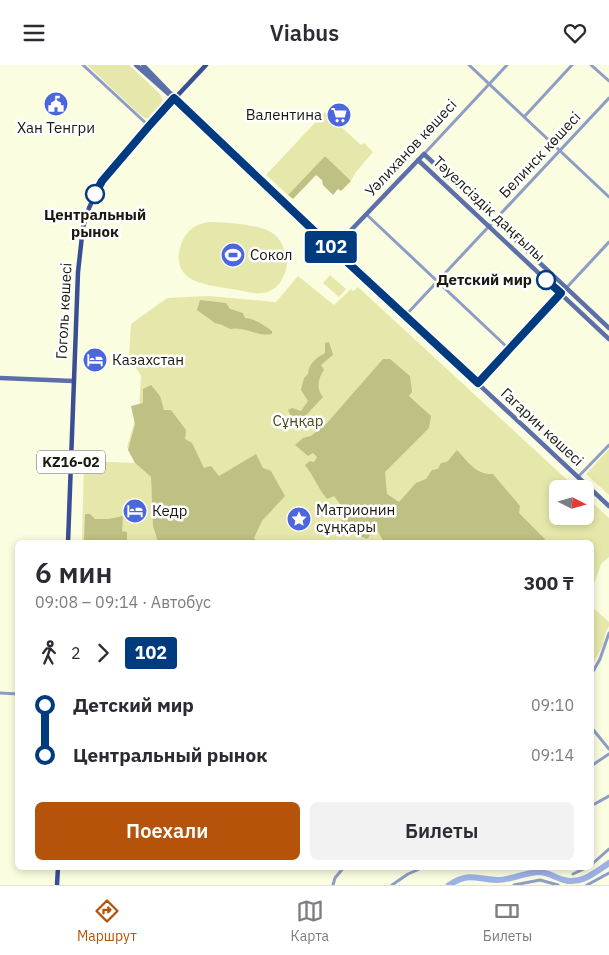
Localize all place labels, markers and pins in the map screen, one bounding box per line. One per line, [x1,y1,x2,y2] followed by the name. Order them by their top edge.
[43,91,69,117] public building icon: Хан Тенгри
[326,102,352,128] supermarket icon: Валентина
[246,105,322,124] place label: Валентина
[17,118,95,137] place label: Хан Тенгри
[85,184,105,204] marker: Центральный рынок
[44,205,146,241] place label: Центральный рынок
[220,242,246,268] sports icon: Сокол
[250,245,293,264] place label: Сокол
[437,270,532,289] place label: Детский мир
[536,270,556,290] marker: Детский мир
[82,347,108,373] hotel icon: Казахстан
[112,350,184,369] place label: Казахстан
[122,498,148,524] hotel icon: Кедр
[316,500,395,536] place label: Матрионин сұңқары
[152,501,187,520] place label: Кедр
[286,506,312,532] place icon: Матрионин сұңқары

